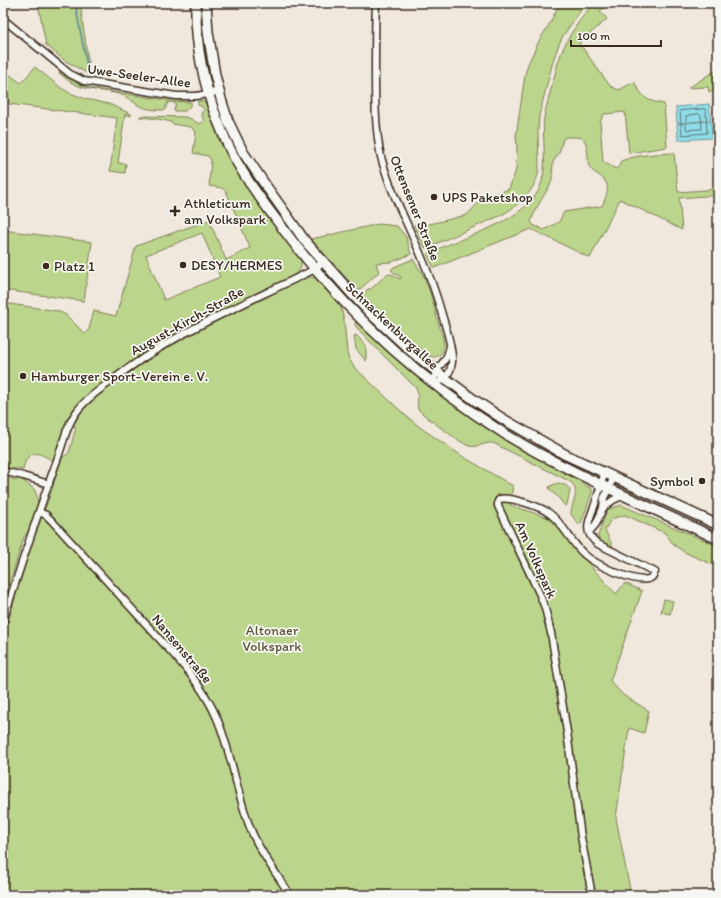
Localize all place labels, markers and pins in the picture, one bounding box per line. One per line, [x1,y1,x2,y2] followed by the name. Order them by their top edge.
[442,189,533,206] place label: UPS Paketshop
[429,192,439,202] marker: UPS Paketshop
[184,195,267,228] place label: Athleticum am Volkspark
[169,205,181,217] marker: Athleticum am Volkspark
[191,257,283,274] place label: DESY/HERMES
[54,258,95,275] place label: Platz 1
[178,260,188,270] marker: DESY/HERMES
[41,261,51,271] marker: Platz 1
[31,368,208,385] place label: Hamburger Sport-Verein e. V.
[18,371,28,381] marker: Hamburger Sport-Verein e. V.
[650,473,694,490] place label: Symbol
[697,476,707,486] marker: Symbol

